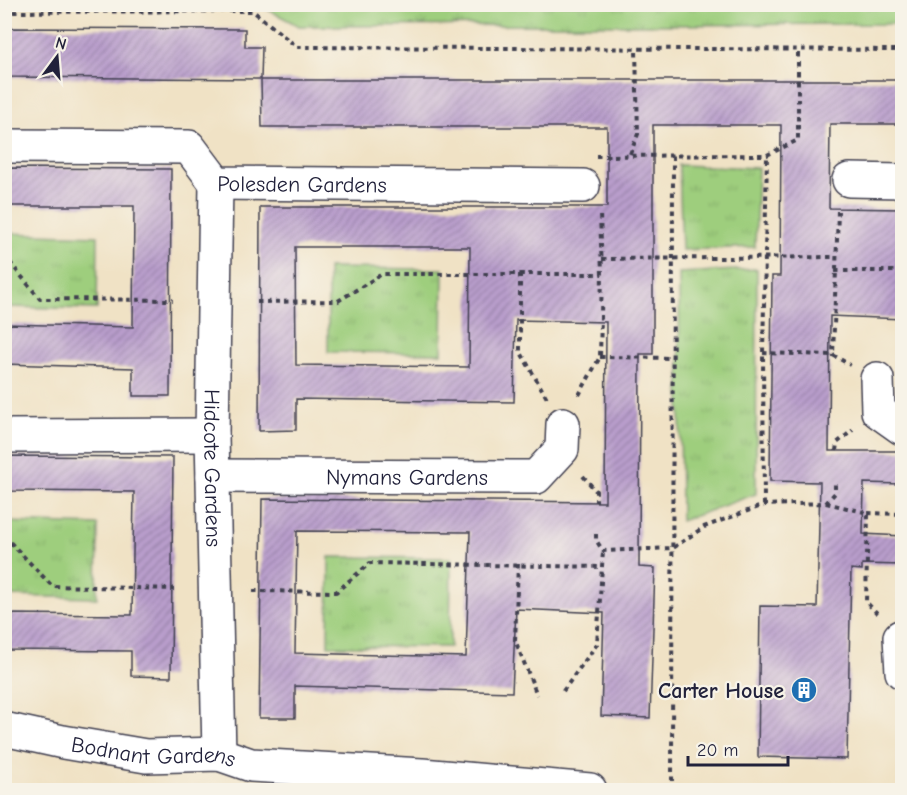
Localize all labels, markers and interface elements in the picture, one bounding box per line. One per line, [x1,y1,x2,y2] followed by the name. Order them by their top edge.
[27,27,87,87] north arrow
[53,33,68,54] text: N
[217,171,387,198] street label: Polesden Gardens
[198,389,226,547] street label: Hidcote Gardens
[326,464,488,491] street label: Nymans Gardens
[789,675,819,705] building icon: Carter House
[658,678,784,704] place label: Carter House
[688,729,788,767] scale bar
[69,732,239,773] street label: Bodnant Gardens
[697,740,738,761] text: 20 m

